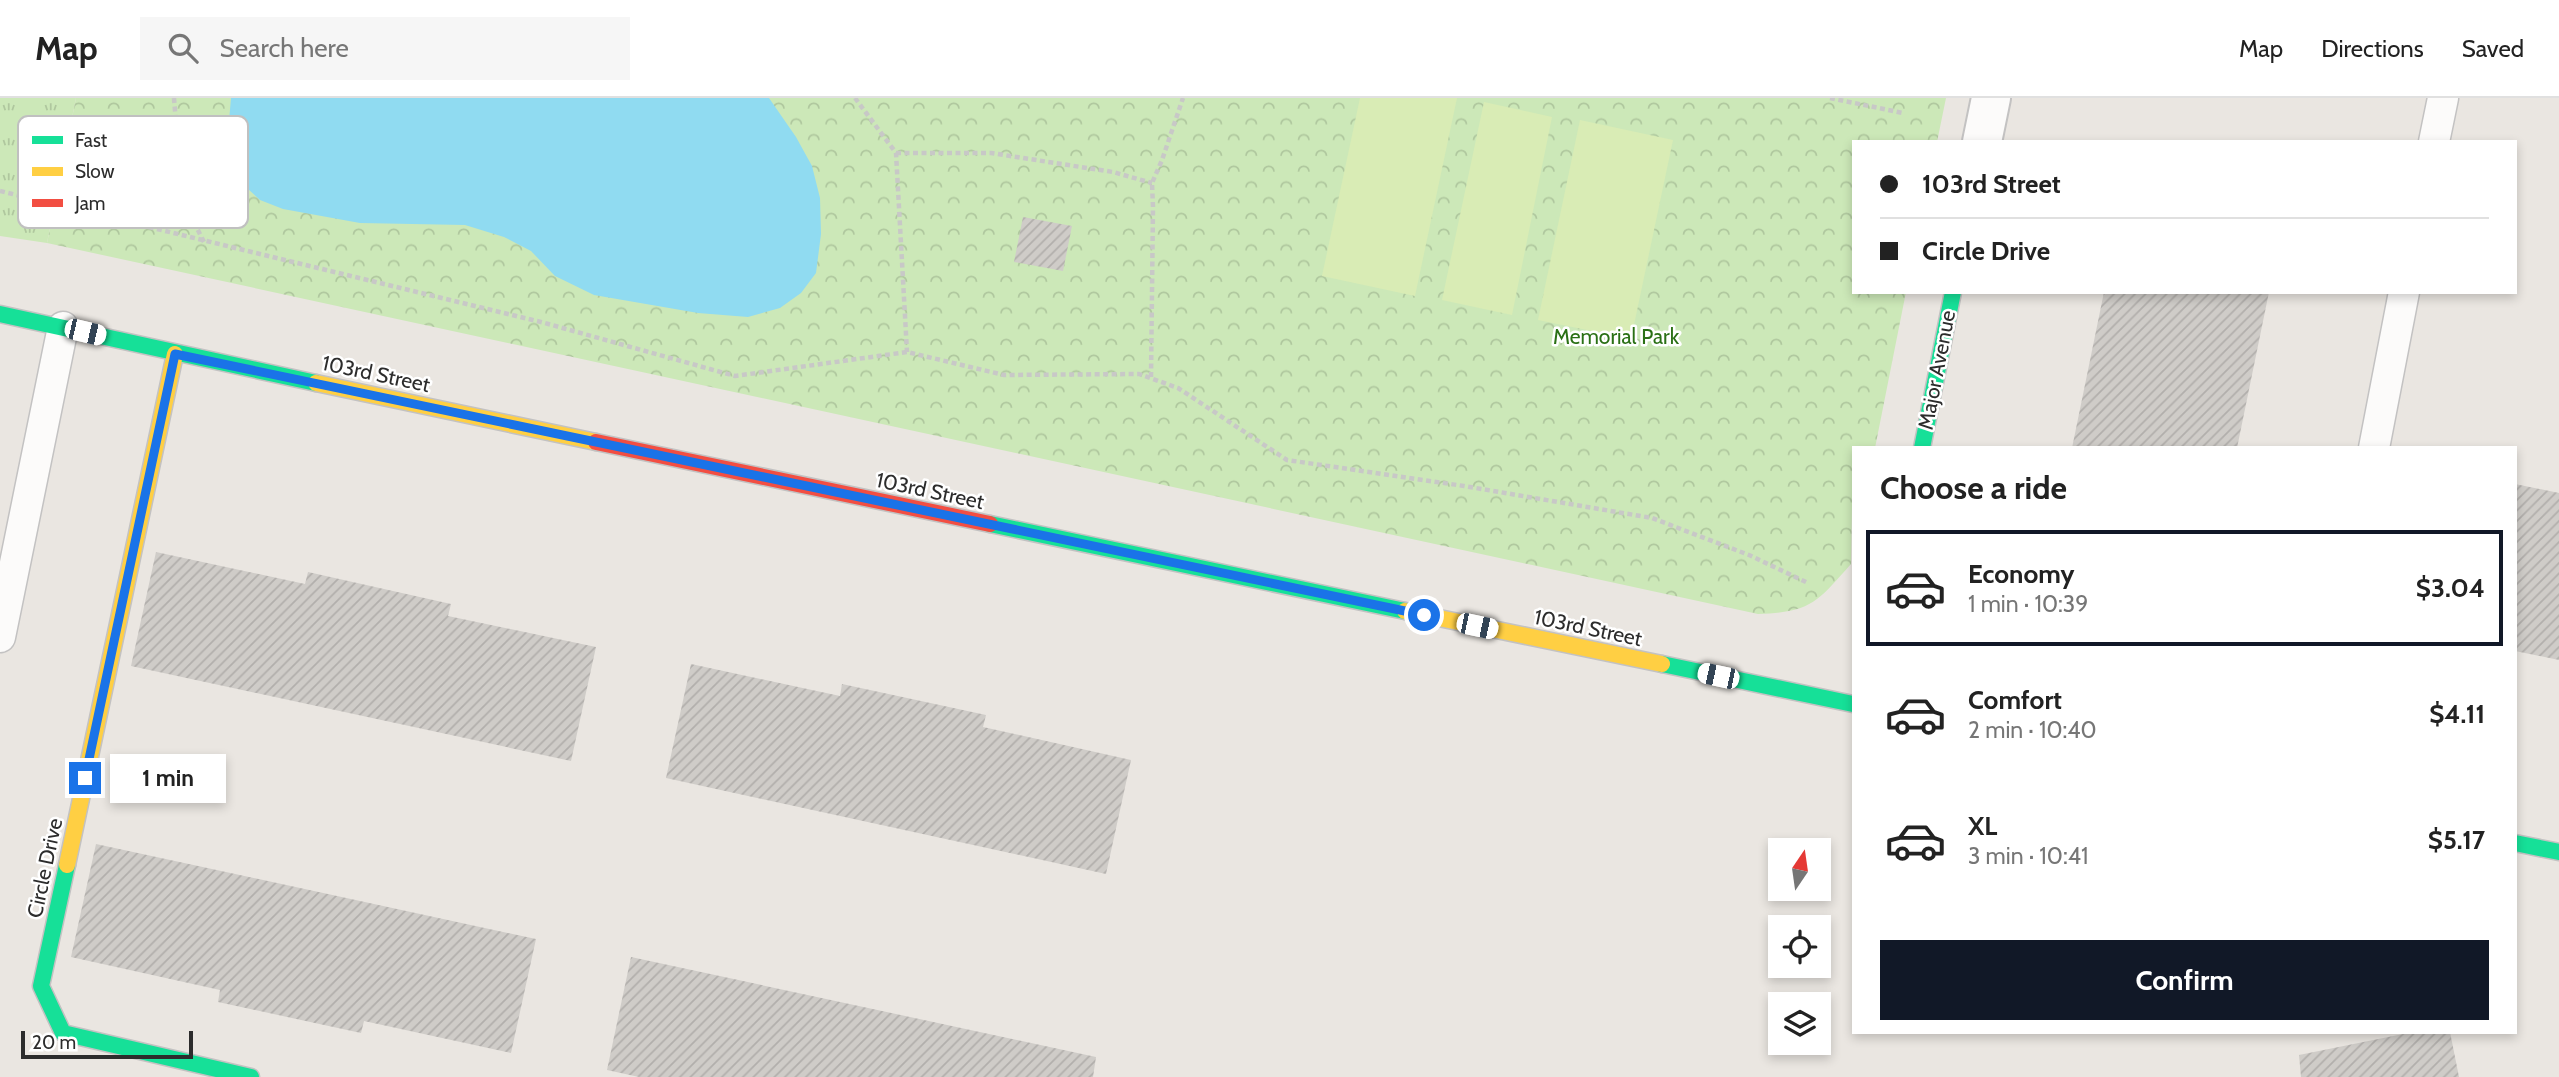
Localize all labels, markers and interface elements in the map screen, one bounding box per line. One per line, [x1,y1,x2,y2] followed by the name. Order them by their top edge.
[140,17,630,80] search box
[35,28,98,68] text: Map
[164,29,202,67] icon: search
[220,32,349,64] text: Search here
[2239,34,2283,63] text: Map
[2321,34,2424,63] text: Directions
[2462,34,2524,63] text: Saved
[18,116,248,228] legend
[75,129,108,152] text: Fast
[75,160,115,183] text: Slow
[1922,168,2061,200] text: 103rd Street
[74,192,105,215] text: Jam
[1922,235,2050,267] text: Circle Drive
[1913,308,1961,432] street label: Major Avenue
[63,317,108,347] car
[1553,324,1680,349] park label: Memorial Park
[320,350,432,397] street label: 103rd Street
[874,467,986,514] street label: 103rd Street
[1880,468,2067,507] text: Choose a ride
[1884,557,1947,620] icon: car
[1968,558,2074,590] text: Economy
[2416,572,2485,604] text: $3.04
[1968,590,2088,618] text: 1 min · 10:39
[1408,599,1440,631] route start
[1532,604,1644,651] street label: 103rd Street
[1455,611,1500,641] car
[1696,661,1741,691] car
[1884,683,1947,746] icon: car
[1968,684,2062,716] text: Comfort
[2429,698,2485,730] text: $4.11
[1968,716,2097,744] text: 2 min · 10:40
[110,754,225,802] callout: 1 min
[69,762,101,794] route end
[142,764,194,792] text: 1 min
[1884,809,1947,872] icon: car
[1968,810,1997,842] text: XL
[22,815,67,920] street label: Circle Drive
[2428,824,2485,856] text: $5.17
[1768,838,1830,901] north arrow
[1768,838,1831,1055] map controls
[1968,842,2088,870] text: 3 min · 10:41
[1768,915,1831,978] button: locate
[1880,940,2489,1020] button: Confirm
[1768,992,1831,1055] button: layers
[21,1028,192,1060] scale bar
[32,1031,76,1054] text: 20 m

